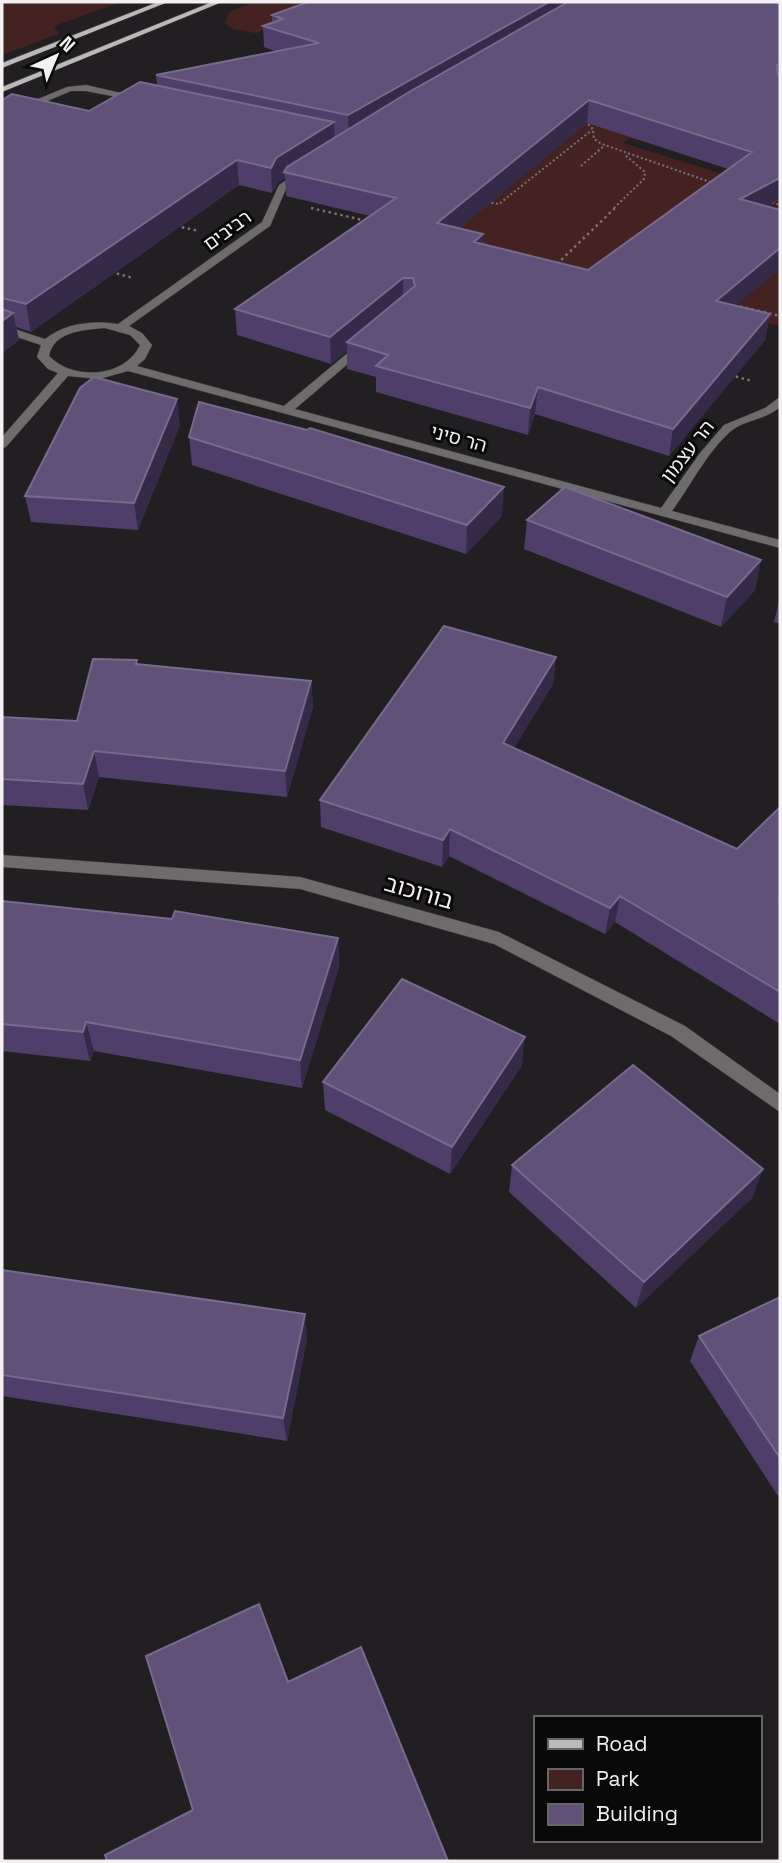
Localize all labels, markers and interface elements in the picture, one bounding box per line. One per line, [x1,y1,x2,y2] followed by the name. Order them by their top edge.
[21,21,91,91] north arrow
[54,31,81,58] text: N
[198,205,256,256] street label: רביבים
[655,415,720,488] street label: הר עצמון
[428,419,490,458] street label: הר סיני
[381,868,457,916] street label: בורוכוב
[534,1716,761,1842] legend
[596,1730,648,1757] text: Road
[596,1765,640,1792] text: Park
[596,1800,678,1827] text: Building

